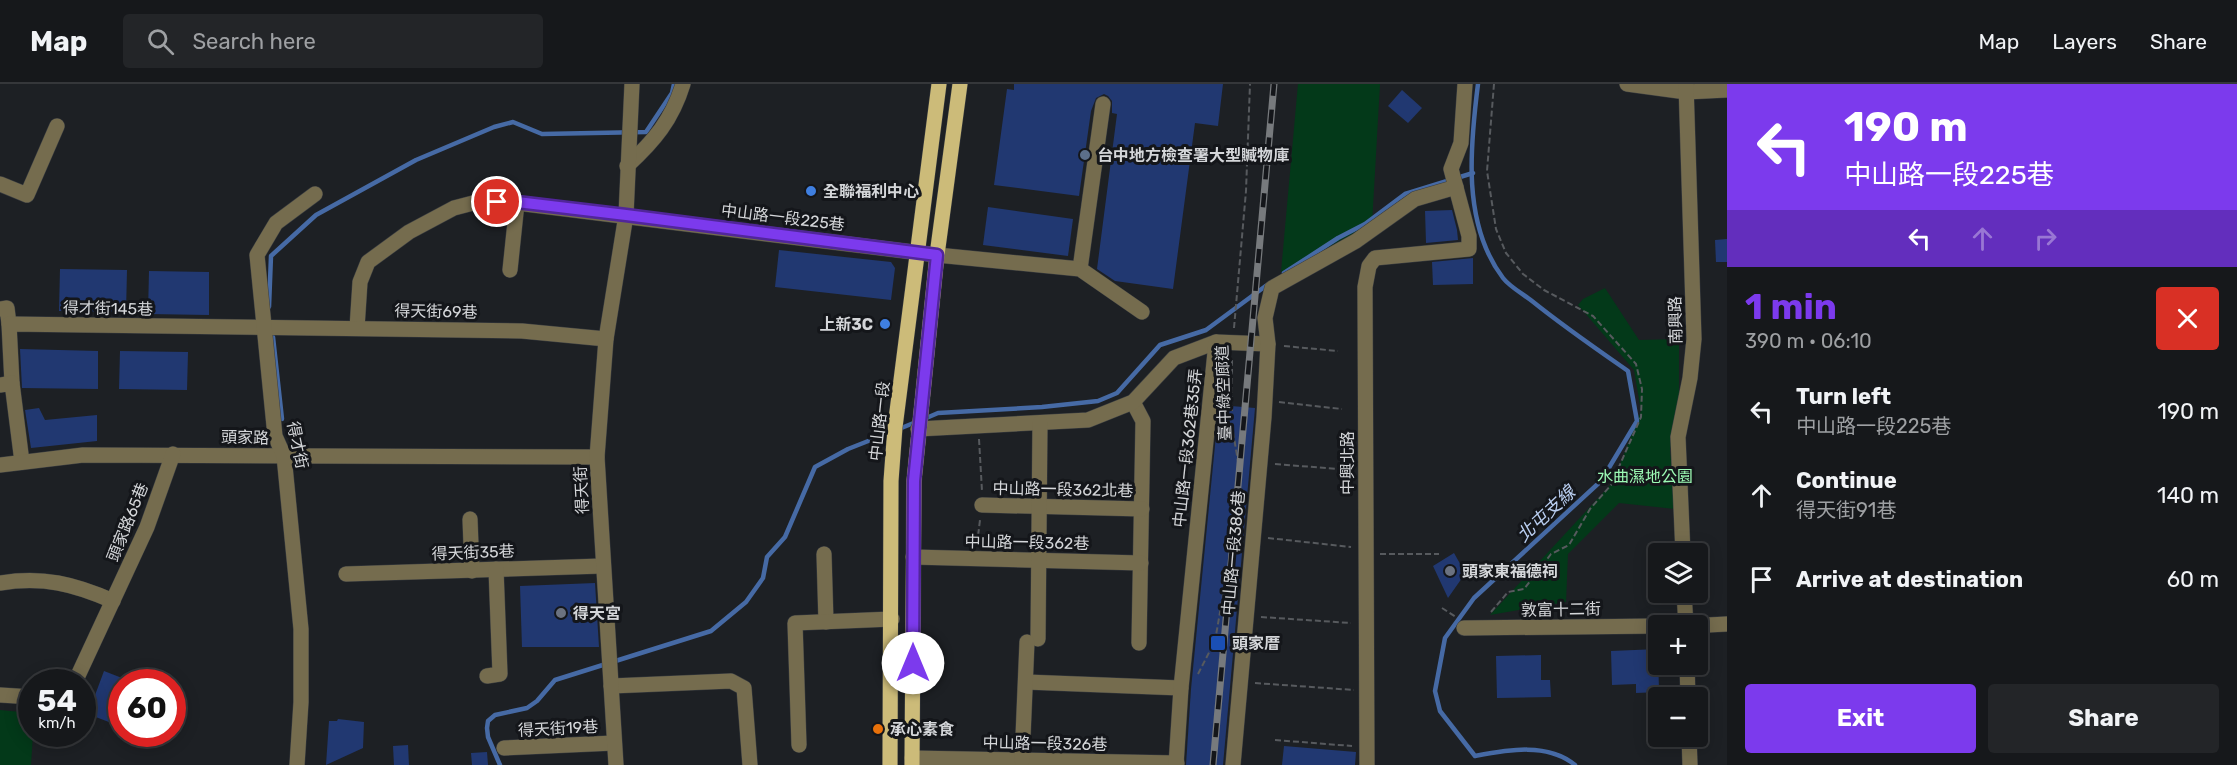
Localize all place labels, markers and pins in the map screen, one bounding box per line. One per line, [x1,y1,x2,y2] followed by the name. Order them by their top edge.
[1097,146,1289,165] place label: 台中地方檢查署大型贓物庫
[1078,148,1092,162] marker: 台中地方檢查署大型贓物庫
[471,176,522,227] pin
[823,182,919,201] place label: 全聯福利中心
[804,184,818,198] marker: 全聯福利中心
[819,315,873,334] place label: 上新3C
[878,317,892,331] marker: 上新3C
[1462,562,1558,581] place label: 頭家東福德祠
[1443,564,1457,578] marker: 頭家東福德祠
[572,604,621,623] place label: 得天宮
[554,606,568,620] marker: 得天宮
[1209,634,1227,652] marker: 頭家厝
[1232,634,1280,653] place label: 頭家厝
[890,720,954,739] place label: 承心素食
[871,722,885,736] marker: 承心素食

